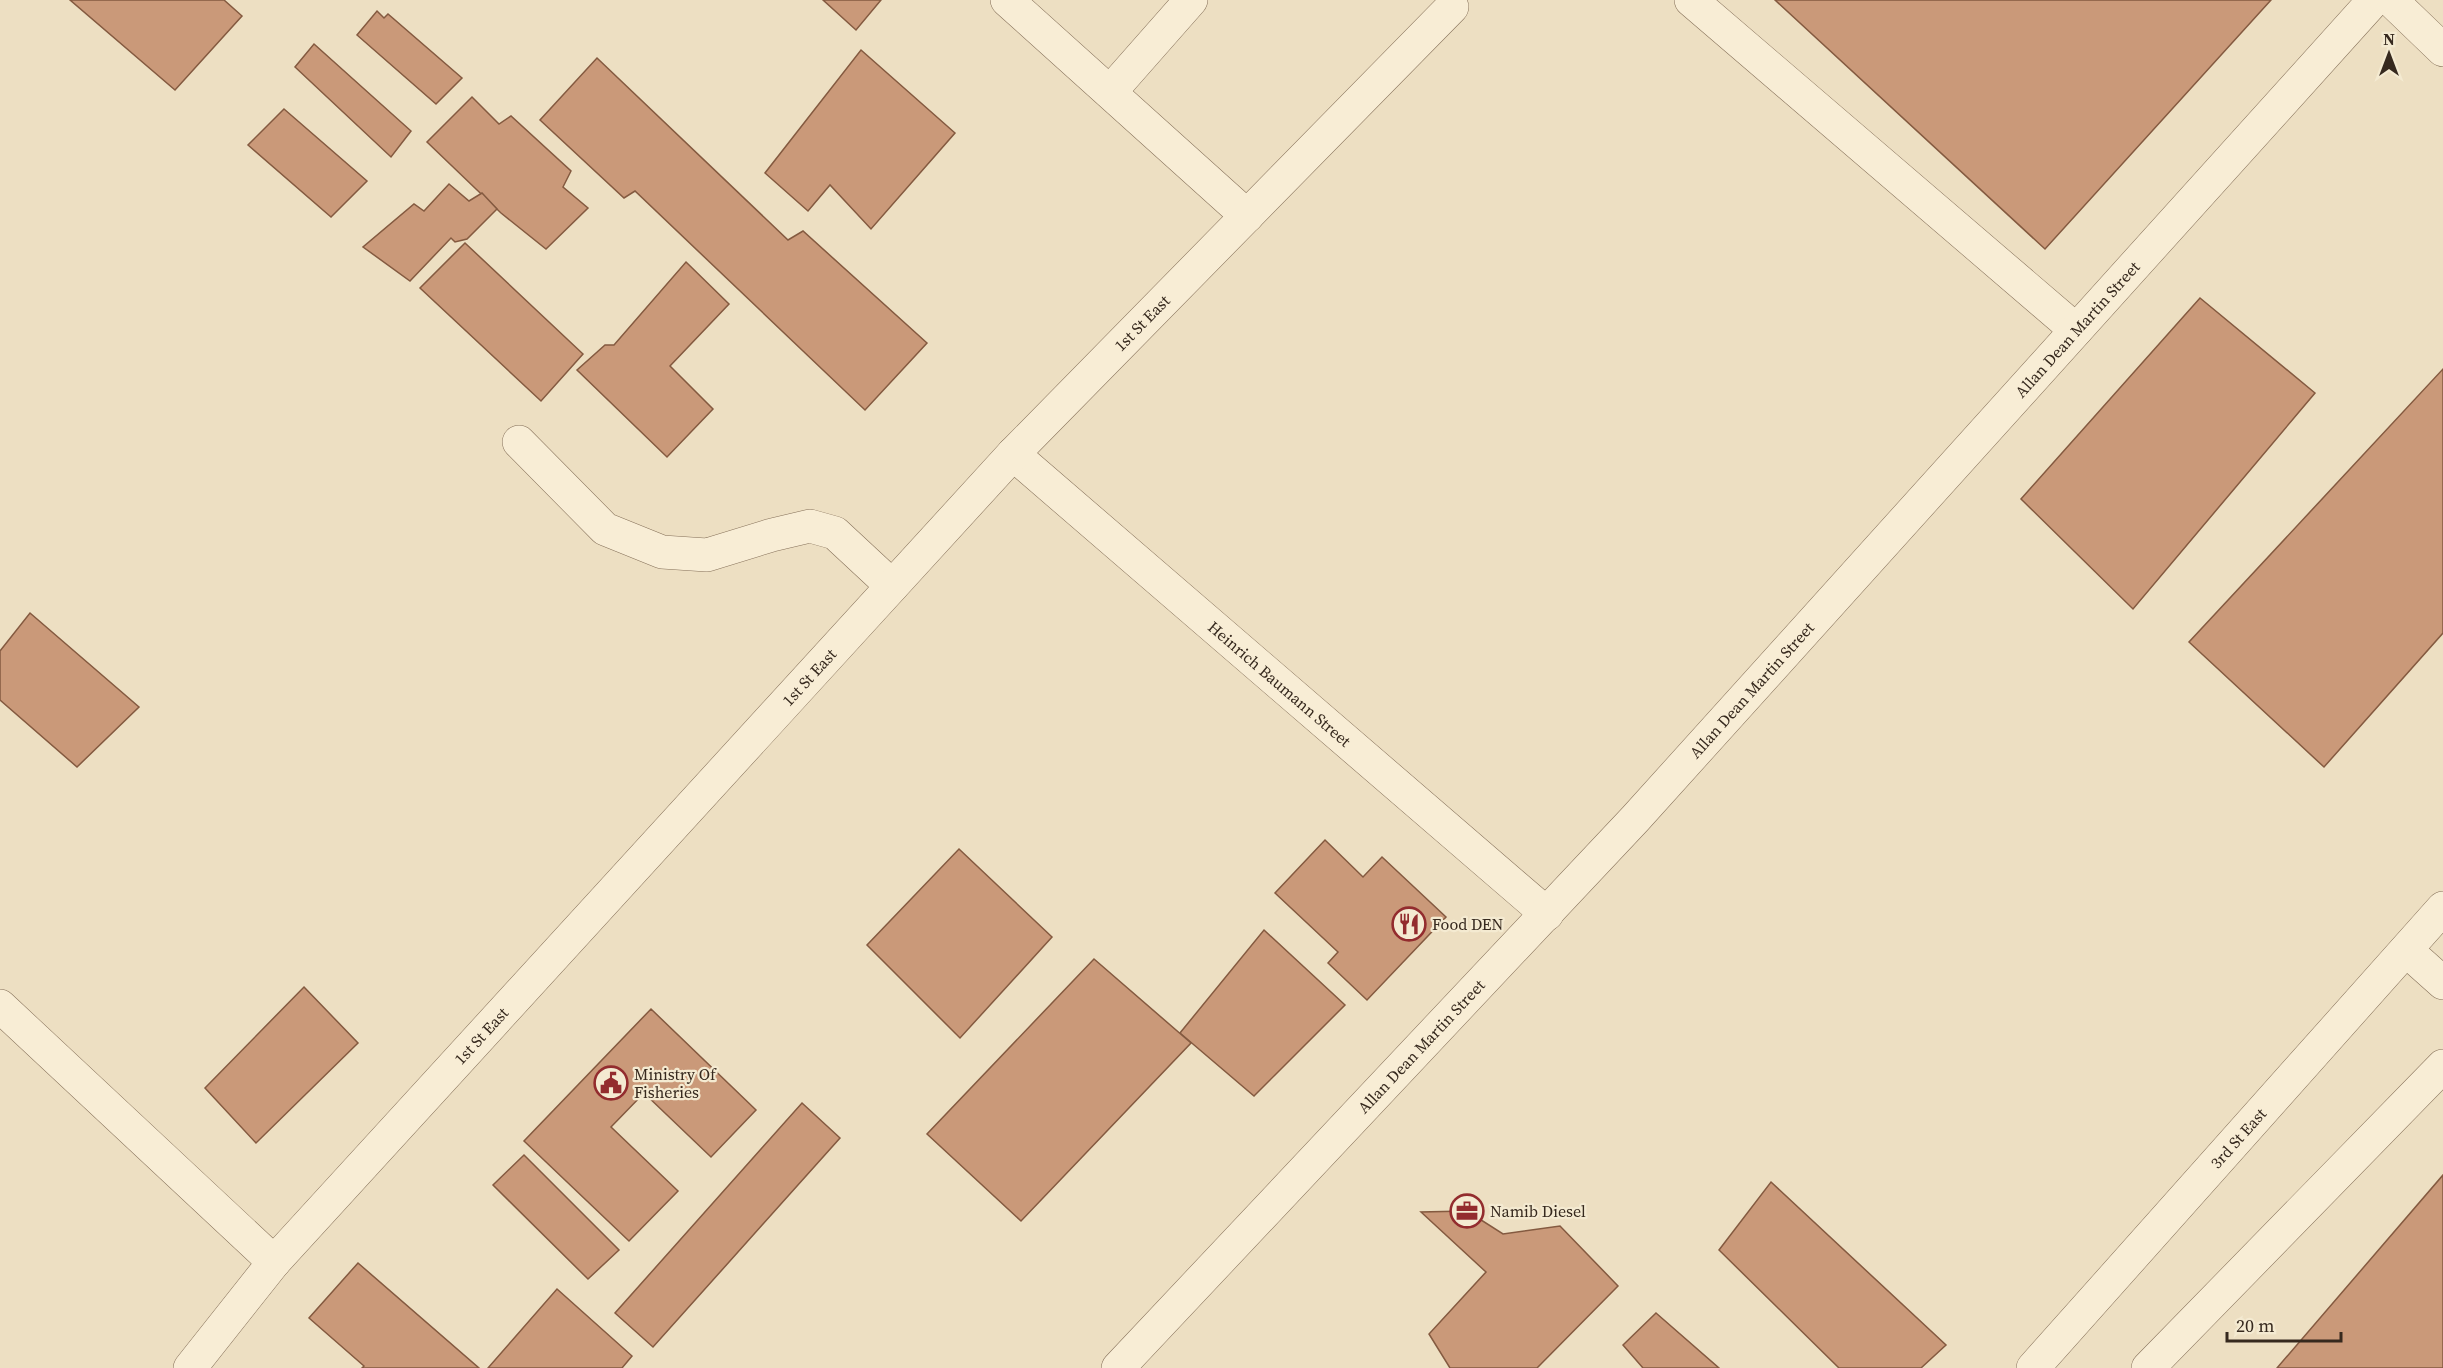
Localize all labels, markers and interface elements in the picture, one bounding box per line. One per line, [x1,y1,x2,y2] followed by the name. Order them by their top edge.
[2359,24,2419,84] north arrow
[2383,28,2395,50] text: N
[2010,256,2145,402] street label: Allan Dean Martin Street
[1109,289,1175,356] street label: 1st St East
[1204,616,1356,752] street label: Heinrich Baumann Street
[1684,616,1819,763] street label: Allan Dean Martin Street
[777,643,842,711] street label: 1st St East
[1391,906,1427,942] restaurant icon: Food DEN
[1432,913,1504,935] place label: Food DEN
[1352,974,1490,1118] street label: Allan Dean Martin Street
[449,1001,514,1069] street label: 1st St East
[634,1063,717,1103] place label: Ministry Of Fisheries
[593,1065,629,1101] public building icon: Ministry Of Fisheries
[2205,1102,2271,1173] street label: 3rd St East
[1449,1193,1485,1229] office icon: Namib Diesel
[1490,1200,1586,1222] place label: Namib Diesel
[2227,1305,2341,1343] scale bar
[2236,1313,2274,1338] text: 20 m

